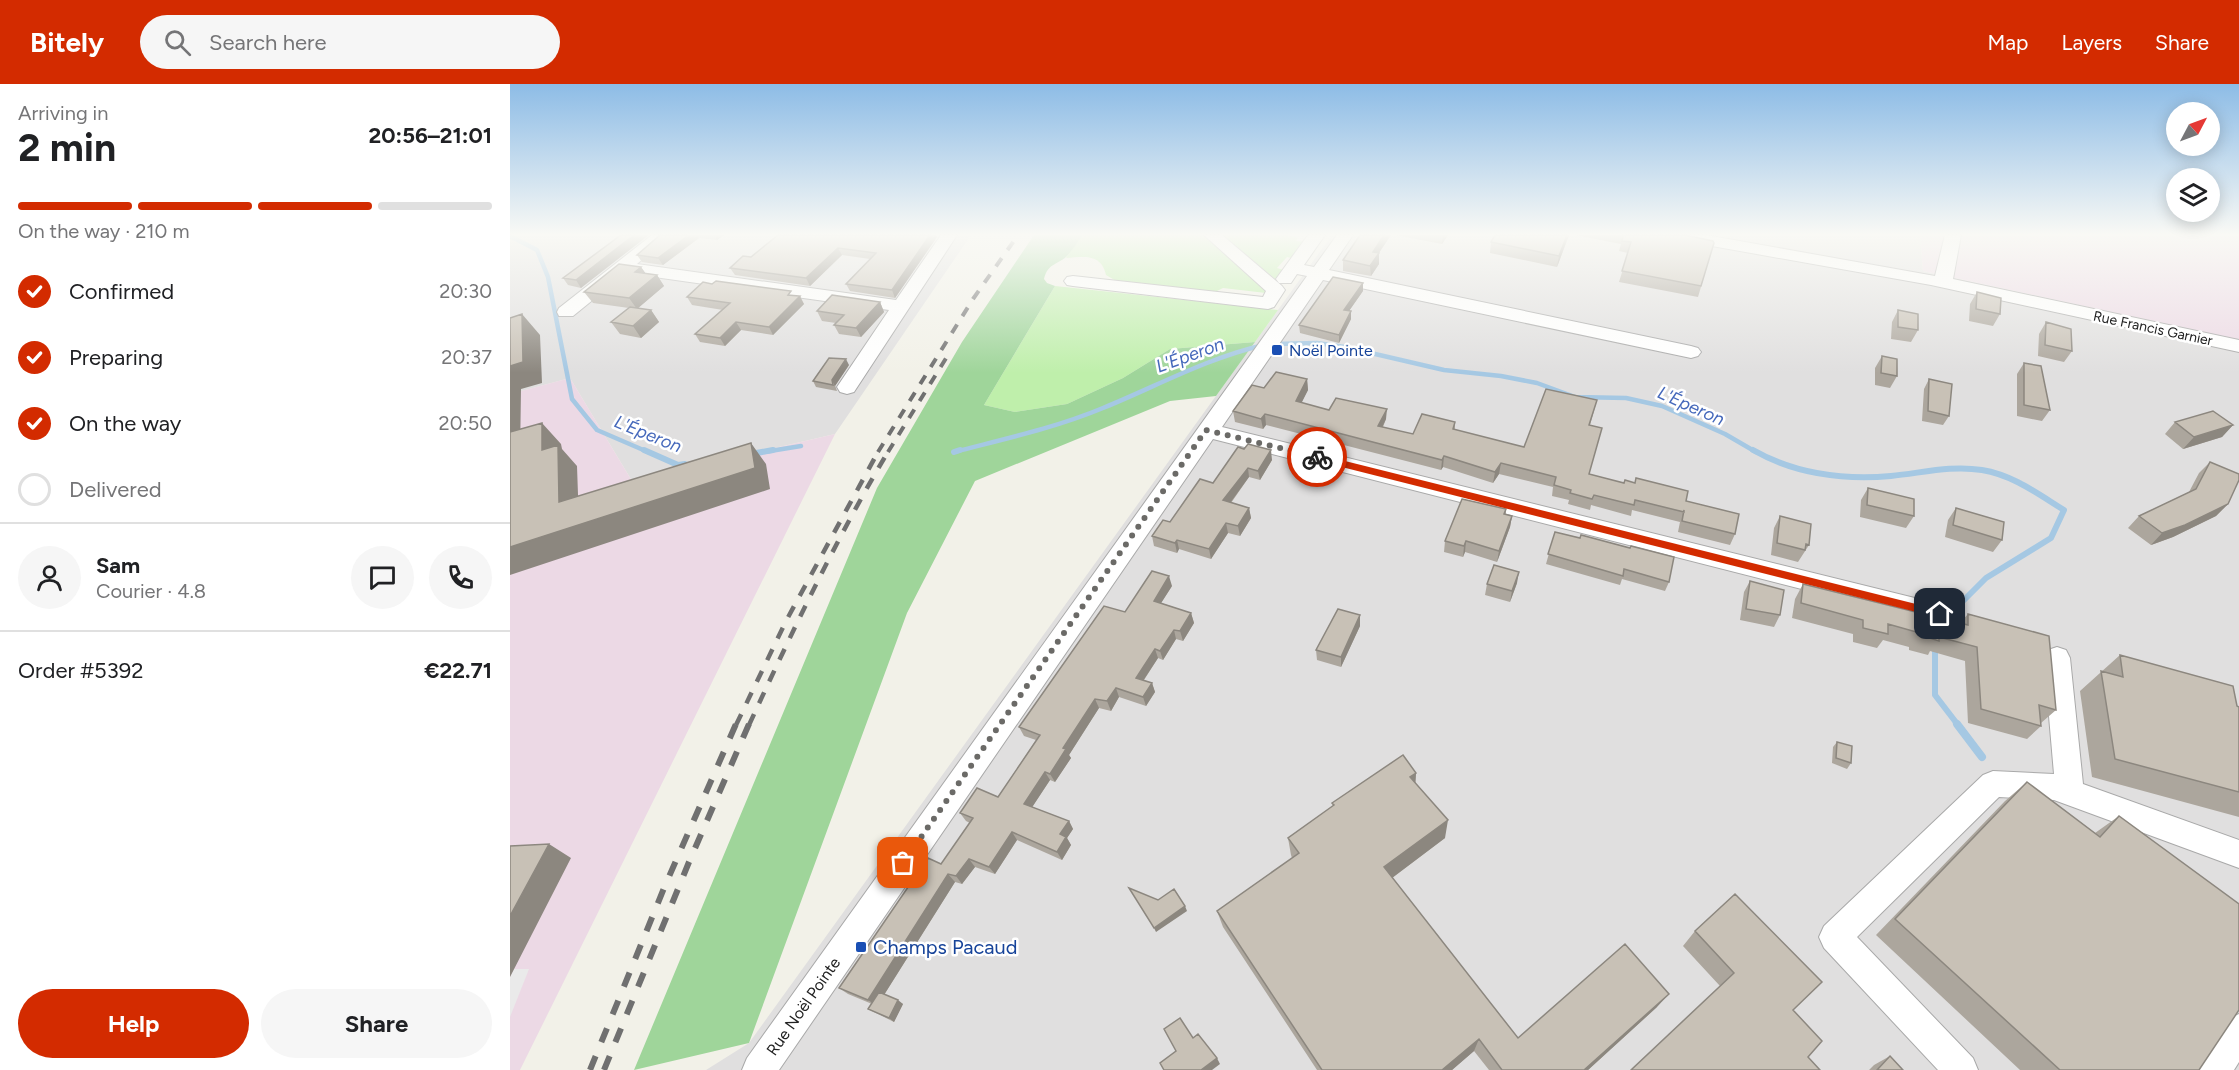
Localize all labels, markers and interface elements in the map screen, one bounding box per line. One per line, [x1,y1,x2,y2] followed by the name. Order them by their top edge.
[140,15,560,69] search box
[30,25,104,59] text: Bitely
[161,26,194,59] icon: search
[209,29,327,56] text: Search here
[1988,30,2028,55] text: Map
[2061,30,2122,55] text: Layers
[2155,30,2209,55] text: Share
[18,101,108,125] text: Arriving in
[2166,102,2220,156] north arrow
[2166,102,2220,222] map controls
[369,122,492,149] text: 20:56–21:01
[18,124,116,171] text: 2 min
[2166,168,2220,222] button: layers
[18,219,189,243] text: On the way · 210 m
[18,275,51,308] icon: check
[69,278,174,305] text: Confirmed
[439,279,492,303] text: 20:30
[2092,308,2214,349] street label: Rue Francis Garnier
[1153,333,1227,377] water label: L'Éperon
[18,341,51,374] icon: check
[1289,341,1373,360] place label: Noël Pointe
[1270,343,1284,357] marker: Noël Pointe
[69,344,163,371] text: Preparing
[441,345,492,369] text: 20:37
[1654,382,1728,430] water label: L'Éperon
[18,407,51,440] icon: check
[69,410,181,437] text: On the way
[439,411,492,435] text: 20:50
[611,411,685,457] water label: L'Éperon
[1287,427,1347,487] courier
[1301,441,1334,474] icon: bike
[69,476,162,503] text: Delivered
[18,546,81,609] button: person
[351,546,414,609] button: chat
[429,546,492,609] button: phone
[96,552,140,579] text: Sam
[96,579,206,603] text: Courier · 4.8
[1914,588,1965,639] pin
[1923,597,1956,630] icon: home
[18,657,144,684] text: Order #5392
[424,657,492,684] text: €22.71
[877,837,928,888] pin
[886,846,919,879] icon: bag
[873,935,1017,959] place label: Champs Pacaud
[854,940,868,954] marker: Champs Pacaud
[763,953,844,1059] street label: Rue Noël Pointe
[18,989,249,1058] button: Help
[261,989,492,1058] button: Share

